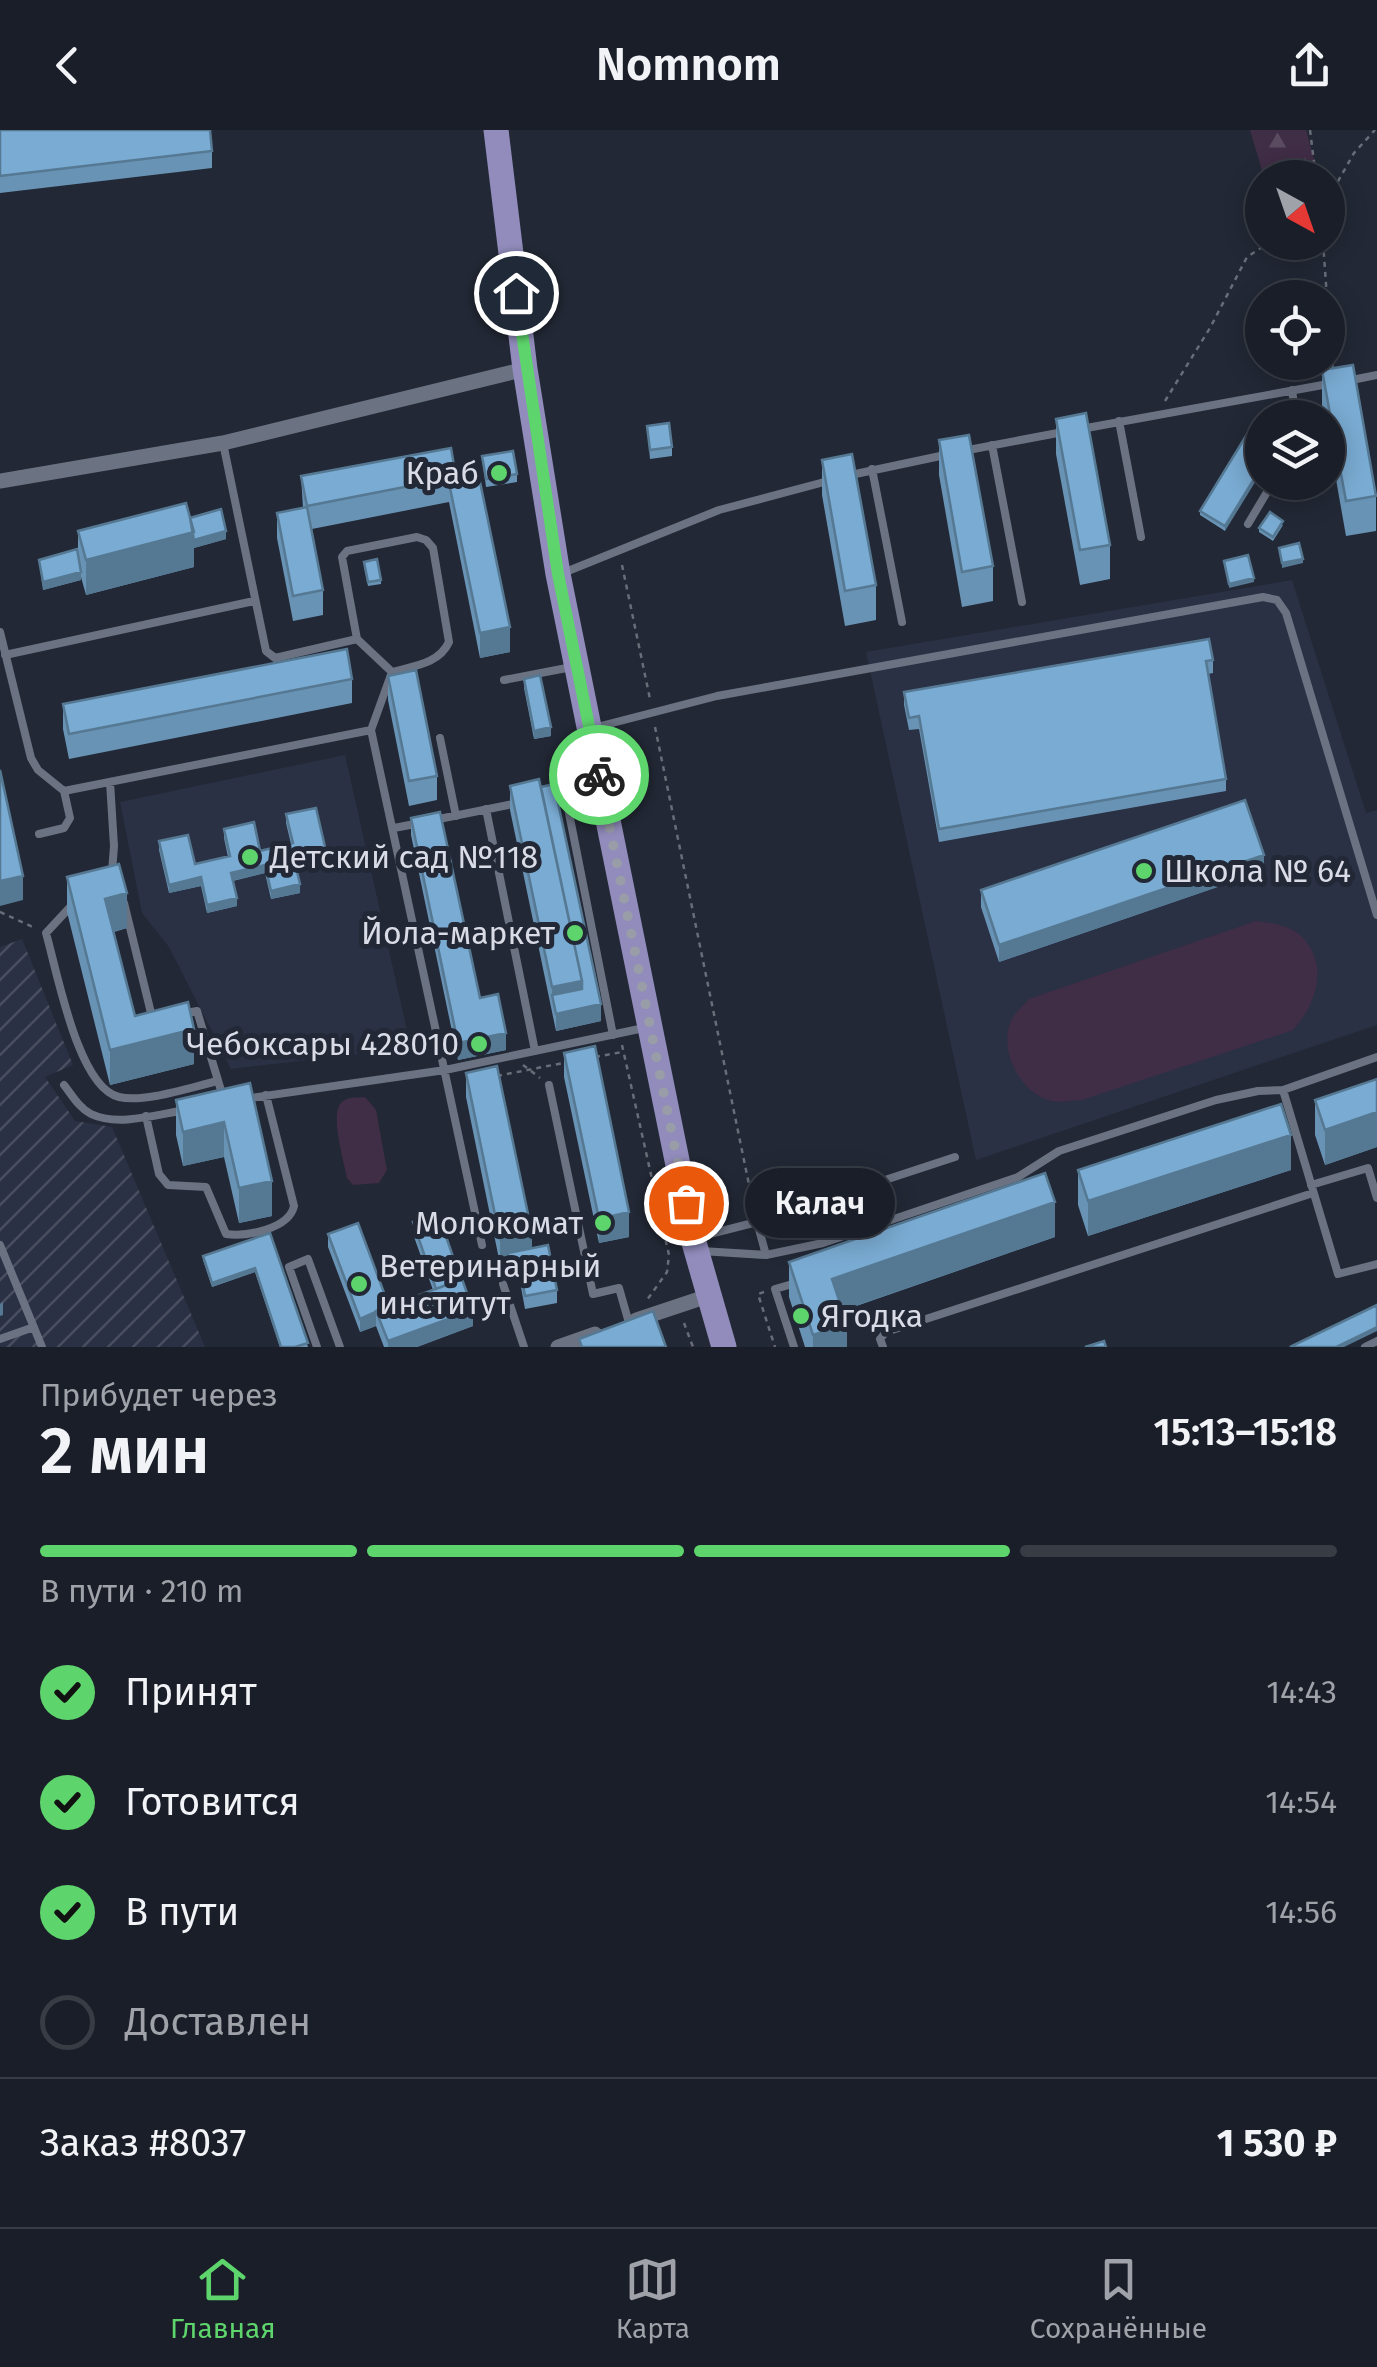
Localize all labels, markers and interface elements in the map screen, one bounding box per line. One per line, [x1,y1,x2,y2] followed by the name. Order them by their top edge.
[40,38,95,93] icon: back
[596,38,781,92] text: Nomnom
[1282,38,1337,93] icon: share
[1245,160,1345,260] north arrow
[1245,160,1345,500] map controls
[474,251,559,336] pin
[489,266,544,321] icon: home
[1245,280,1345,380] button: locate
[1245,400,1345,500] button: layers
[406,454,479,492] place label: Краб
[488,462,510,484] marker: Краб
[549,725,649,825] courier
[572,748,627,803] icon: bike
[269,838,538,876] place label: Детский сад №118
[239,846,261,868] marker: Детский сад №118
[1164,852,1351,890] place label: Школа № 64
[1133,860,1155,882] marker: Школа № 64
[361,914,556,952] place label: Йола-маркет
[564,922,586,944] marker: Йола-маркет
[186,1025,459,1063] place label: Чебоксары 428010
[468,1033,490,1055] marker: Чебоксары 428010
[644,1161,729,1246] pin
[746,1168,896,1238] callout: Калач
[659,1176,714,1231] icon: bag
[775,1184,865,1222] text: Калач
[415,1204,584,1242] place label: Молокомат
[592,1212,614,1234] marker: Молокомат
[379,1247,601,1322] place label: Ветеринарный институт
[348,1273,370,1295] marker: Ветеринарный институт
[821,1297,923,1335] place label: Ягодка
[790,1305,812,1327] marker: Ягодка
[40,1376,278,1414] text: Прибудет через
[1154,1409,1337,1455] text: 15:13–15:18
[40,1412,210,1490] text: 2 мин
[40,1572,244,1610] text: В пути · 210 m
[40,1665,95,1720] icon: check
[125,1669,257,1715] text: Принят
[1266,1673,1337,1711] text: 14:43
[40,1775,95,1830] icon: check
[125,1779,300,1825] text: Готовится
[1265,1783,1337,1821] text: 14:54
[40,1885,95,1940] icon: check
[125,1889,239,1935] text: В пути
[1265,1893,1337,1931] text: 14:56
[125,1999,311,2045] text: Доставлен
[40,2120,246,2166] text: Заказ #8037
[1217,2120,1337,2166] text: 1 530 ₽
[170,2252,276,2345] tab: Главная
[616,2252,690,2345] tab: Карта
[1030,2252,1207,2345] tab: Сохранённые

